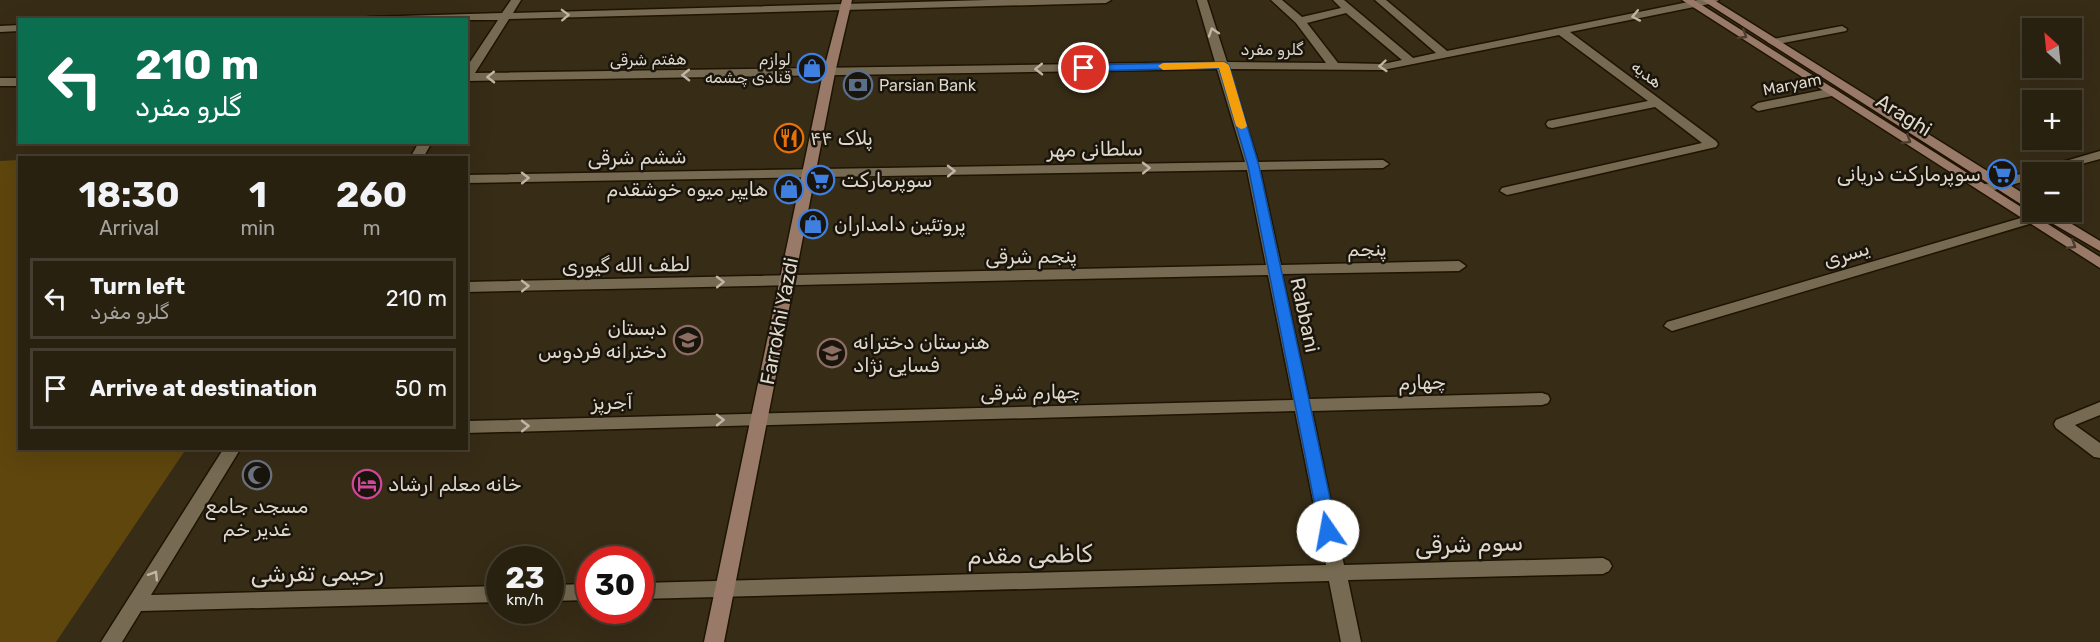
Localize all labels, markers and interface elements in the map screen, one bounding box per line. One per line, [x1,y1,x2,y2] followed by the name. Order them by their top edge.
[1632,8,1642,21] one-way arrow
[560,9,569,21] one-way arrow
[2022,18,2082,78] north arrow
[2022,18,2082,222] map controls
[1208,27,1220,38] one-way arrow
[1737,28,1747,40] one-way arrow
[135,40,259,90] text: 210 m
[1240,40,1304,60] street label: گلرو مفرد
[36,42,114,120] icon: left
[1058,42,1109,93] pin
[609,49,687,71] street label: هفتم شرقی
[705,50,791,87] place label: لوازم قنادی چشمه
[1067,51,1100,84] icon: arrive
[796,52,828,84] shop icon: لوازم قنادی چشمه
[1628,57,1666,92] street label: هدیه
[1379,59,1388,72] one-way arrow
[1035,63,1044,75] one-way arrow
[682,68,691,81] one-way arrow
[842,69,874,101] bank icon: Parsian Bank
[1761,70,1823,99] street label: Maryam
[487,71,496,83] one-way arrow
[879,76,977,95] place label: Parsian Bank
[1872,89,1936,141] street label: Araghi
[2022,90,2082,150] button: +
[135,91,242,123] text: گلرو مفرد
[773,122,805,154] restaurant icon: پلاک ۴۴
[810,126,873,152] place label: پلاک ۴۴
[1901,133,1912,144] one-way arrow
[1046,136,1143,162] street label: سلطانی مهر
[587,144,687,171] street label: ششم شرقی
[1986,158,2018,190] supermarket icon: سوپرمارکت دریانی
[1141,162,1150,174] one-way arrow
[1837,162,1981,188] place label: سوپرمارکت دریانی
[2022,162,2082,222] button: −
[804,164,836,196] supermarket icon: سوپرمارکت
[946,165,955,178] one-way arrow
[841,168,933,194] place label: سوپرمارکت
[520,172,529,185] one-way arrow
[79,173,180,216] text: 18:30
[249,173,267,216] text: 1
[336,173,407,216] text: 260
[773,173,805,205] shop icon: هایپر میوه خوشقدم
[606,177,768,203] place label: هایپر میوه خوشقدم
[797,208,829,240] shop icon: پروتئین دامداران
[834,212,966,238] place label: پروتئین دامداران
[99,216,159,240] text: Arrival
[240,216,275,240] text: min
[363,216,380,240] text: m
[1820,236,1872,272] street label: یسری
[1347,237,1387,263] street label: پنجم
[2066,237,2076,249] one-way arrow
[985,243,1077,271] street label: پنجم شرقی
[561,252,691,278] street label: لطف الله گیوری
[755,255,803,387] street label: Farrokhi Yazdi
[90,273,185,300] text: Turn left
[1285,275,1325,355] street label: Rabbani
[715,276,724,289] one-way arrow
[520,280,529,292] one-way arrow
[39,282,72,315] icon: left
[386,285,447,312] text: 210 m
[90,300,169,324] text: گلرو مفرد
[538,316,667,363] place label: دبستان دخترانه فردوس
[672,324,704,356] school or university icon: دبستان دخترانه فردوس
[853,330,990,377] place label: هنرستان دخترانه فسایی نژاد
[816,337,848,369] school or university icon: هنرستان دخترانه فسایی نژاد
[1398,369,1446,397] street label: چهارم
[39,372,72,405] icon: arrive
[90,375,317,402] text: Arrive at destination
[395,375,447,402] text: 50 m
[980,379,1080,407] street label: چهارم شرقی
[590,390,633,416] street label: آجرپز
[715,414,724,427] one-way arrow
[520,419,529,432] one-way arrow
[241,459,273,491] mosque icon: مسجد جامع غدیر خم
[351,468,383,500] hotel icon: خانه معلم ارشاد
[388,472,522,497] place label: خانه معلم ارشاد
[206,494,308,542] place label: مسجد جامع غدیر خم
[1296,499,1360,563] position arrow
[1414,528,1524,562] street label: سوم شرقی
[967,540,1093,572] street label: کاظمی مقدم
[576,546,654,624] speed limit sign: 30
[250,558,384,588] street label: رحیمی تفرشی
[505,560,545,596] text: 23
[146,571,158,581] one-way arrow
[506,591,544,609] text: km/h

